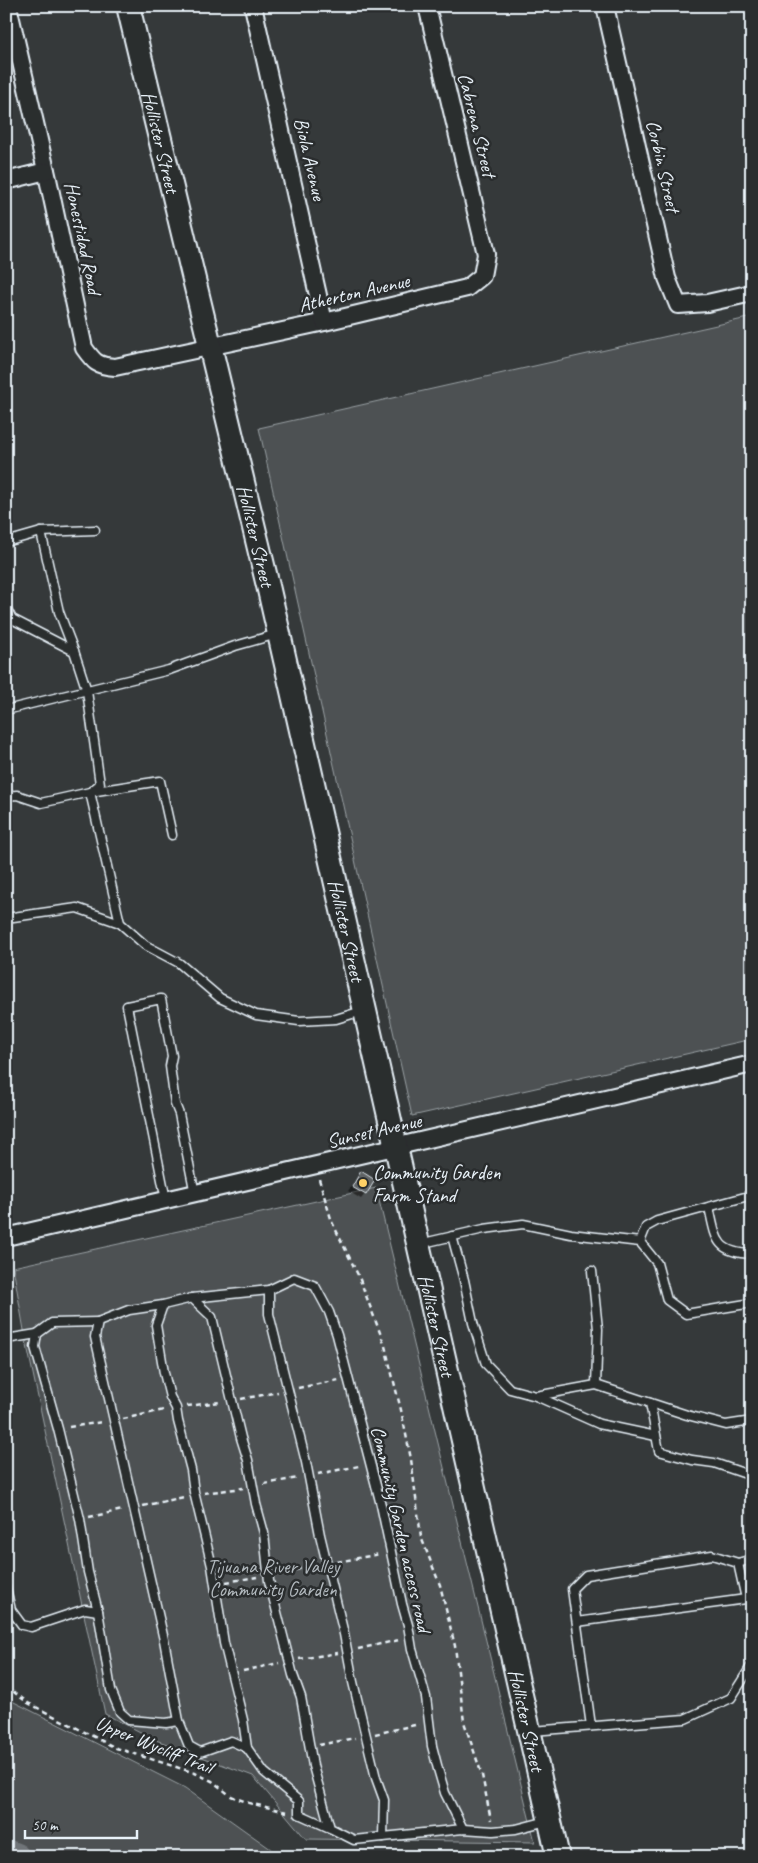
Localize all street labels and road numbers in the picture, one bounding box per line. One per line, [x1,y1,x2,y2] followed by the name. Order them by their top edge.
[452,70,503,183] street label: Cabrena Street
[136,89,186,198] street label: Hollister Street
[288,115,332,204] street label: Biola Avenue
[640,118,686,218] street label: Corbin Street
[59,180,108,299] street label: Honestidad Road
[296,268,413,318] street label: Atherton Avenue
[232,482,281,592] street label: Hollister Street
[323,877,371,986] street label: Hollister Street
[324,1108,425,1154] street label: Sunset Avenue
[413,1272,461,1381] street label: Hollister Street
[365,1424,438,1637] street label: Community Garden access road
[503,1667,551,1776] street label: Hollister Street
[92,1710,220,1781] street label: Upper Wycliff Trail

